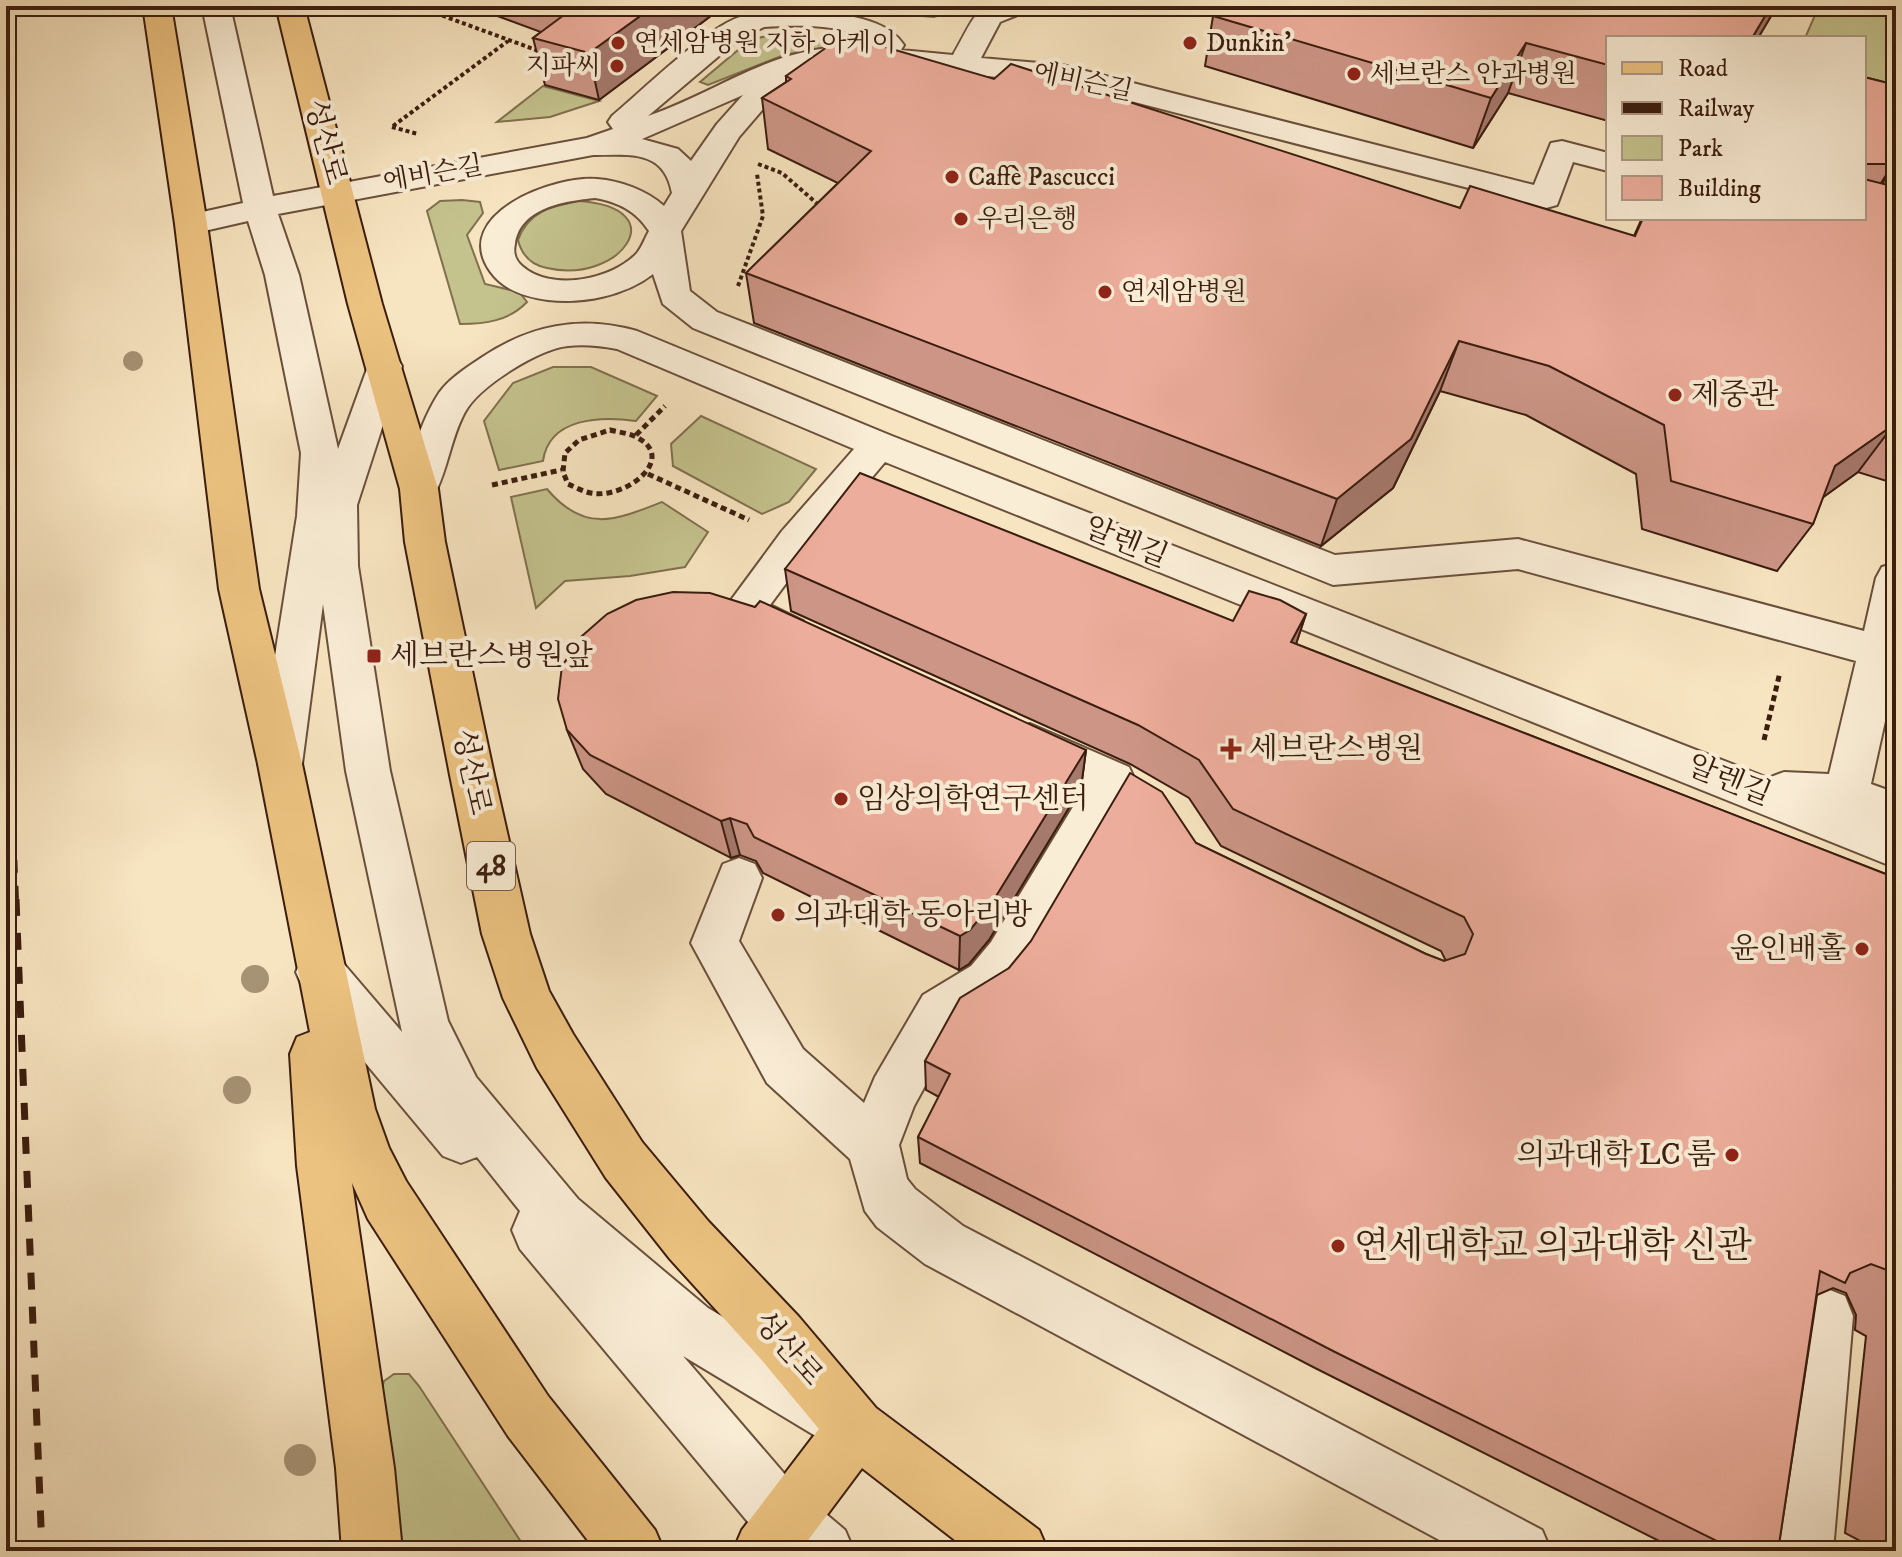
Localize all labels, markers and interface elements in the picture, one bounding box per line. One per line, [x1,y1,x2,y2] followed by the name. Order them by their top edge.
[634,27,896,60] place label: 연세암병원 지하 아케이
[1206,27,1291,60] place label: Dunkin'
[609,34,627,52] marker: 연세암병원 지하 아케이
[1181,34,1199,52] marker: Dunkin'
[1606,36,1866,220] legend
[526,50,601,83] place label: 지파씨
[1678,54,1728,84] text: Road
[1030,55,1136,109] street label: 에비슨길
[608,57,626,75] marker: 지파씨
[1370,58,1577,91] place label: 세브란스 안과병원
[1345,65,1363,83] marker: 세브란스 안과병원
[1678,94,1755,124] text: Railway
[296,95,354,189] street label: 성산로
[1678,134,1723,164] text: Park
[381,149,485,199] street label: 에비슨길
[968,161,1115,194] place label: Caffè Pascucci
[943,168,961,186] marker: Caffè Pascucci
[1678,174,1761,204] text: Building
[977,203,1077,236] place label: 우리은행
[952,210,970,228] marker: 우리은행
[1121,276,1247,309] place label: 연세암병원
[1096,283,1114,301] marker: 연세암병원
[1691,377,1779,414] place label: 제중관
[1666,386,1684,404] marker: 제중관
[1079,510,1173,576] street label: 알렌길
[390,638,593,675] place label: 세브란스병원앞
[365,647,383,665] marker: 세브란스병원앞
[444,726,498,818] street label: 성산로
[1249,731,1423,768] place label: 세브란스병원
[1220,738,1242,760] marker: 세브란스병원
[1682,748,1776,814] street label: 알렌길
[857,781,1089,818] place label: 임상의학연구센터
[832,790,850,808] marker: 임상의학연구센터
[467,842,515,890] road number: 48
[794,897,1032,934] place label: 의과대학 동아리방
[769,906,787,924] marker: 의과대학 동아리방
[1730,931,1846,968] place label: 윤인배홀
[1853,940,1871,958] marker: 윤인배홀
[1517,1137,1716,1174] place label: 의과대학 LC 룸
[1723,1146,1741,1164] marker: 의과대학 LC 룸
[1354,1224,1752,1269] place label: 연세대학교 의과대학 신관
[1329,1237,1347,1255] marker: 연세대학교 의과대학 신관
[746,1304,830,1394] street label: 성산로

